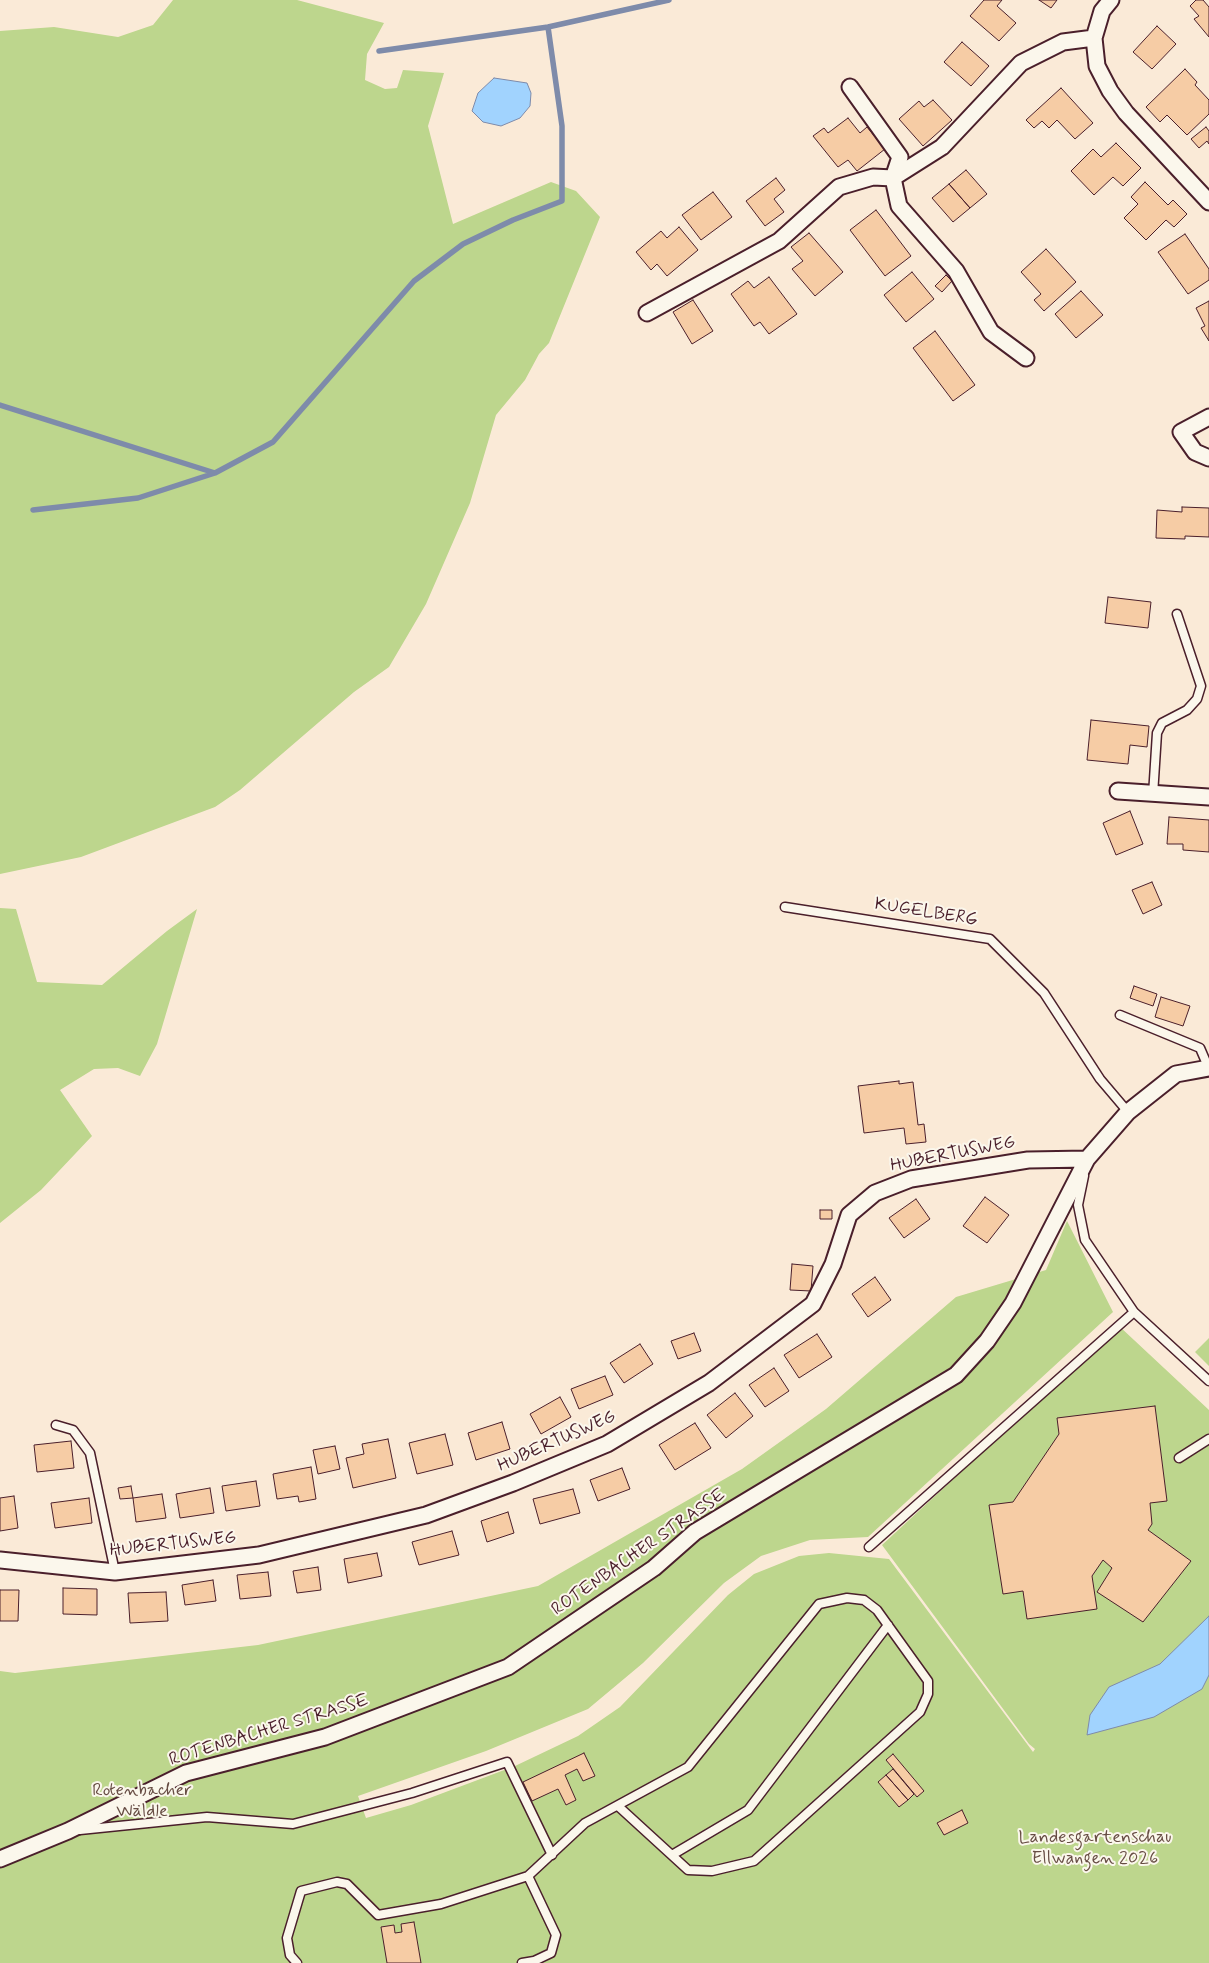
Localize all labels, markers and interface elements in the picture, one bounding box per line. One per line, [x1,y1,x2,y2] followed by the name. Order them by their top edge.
[873,894,979,932] street label: KUGELBERG
[889,1132,1017,1178] street label: HUBERTUSWEG
[495,1406,619,1478] street label: HUBERTUSWEG
[548,1485,730,1621] street label: ROTENBACHER STRASSE
[109,1528,237,1562] street label: HUBERTUSWEG
[167,1690,371,1772] street label: ROTENBACHER STRASSE
[92,1780,192,1822] park label: Rotenbacher Wäldle
[1019,1827,1171,1870] park label: Landesgartenschau Ellwangen 2026

